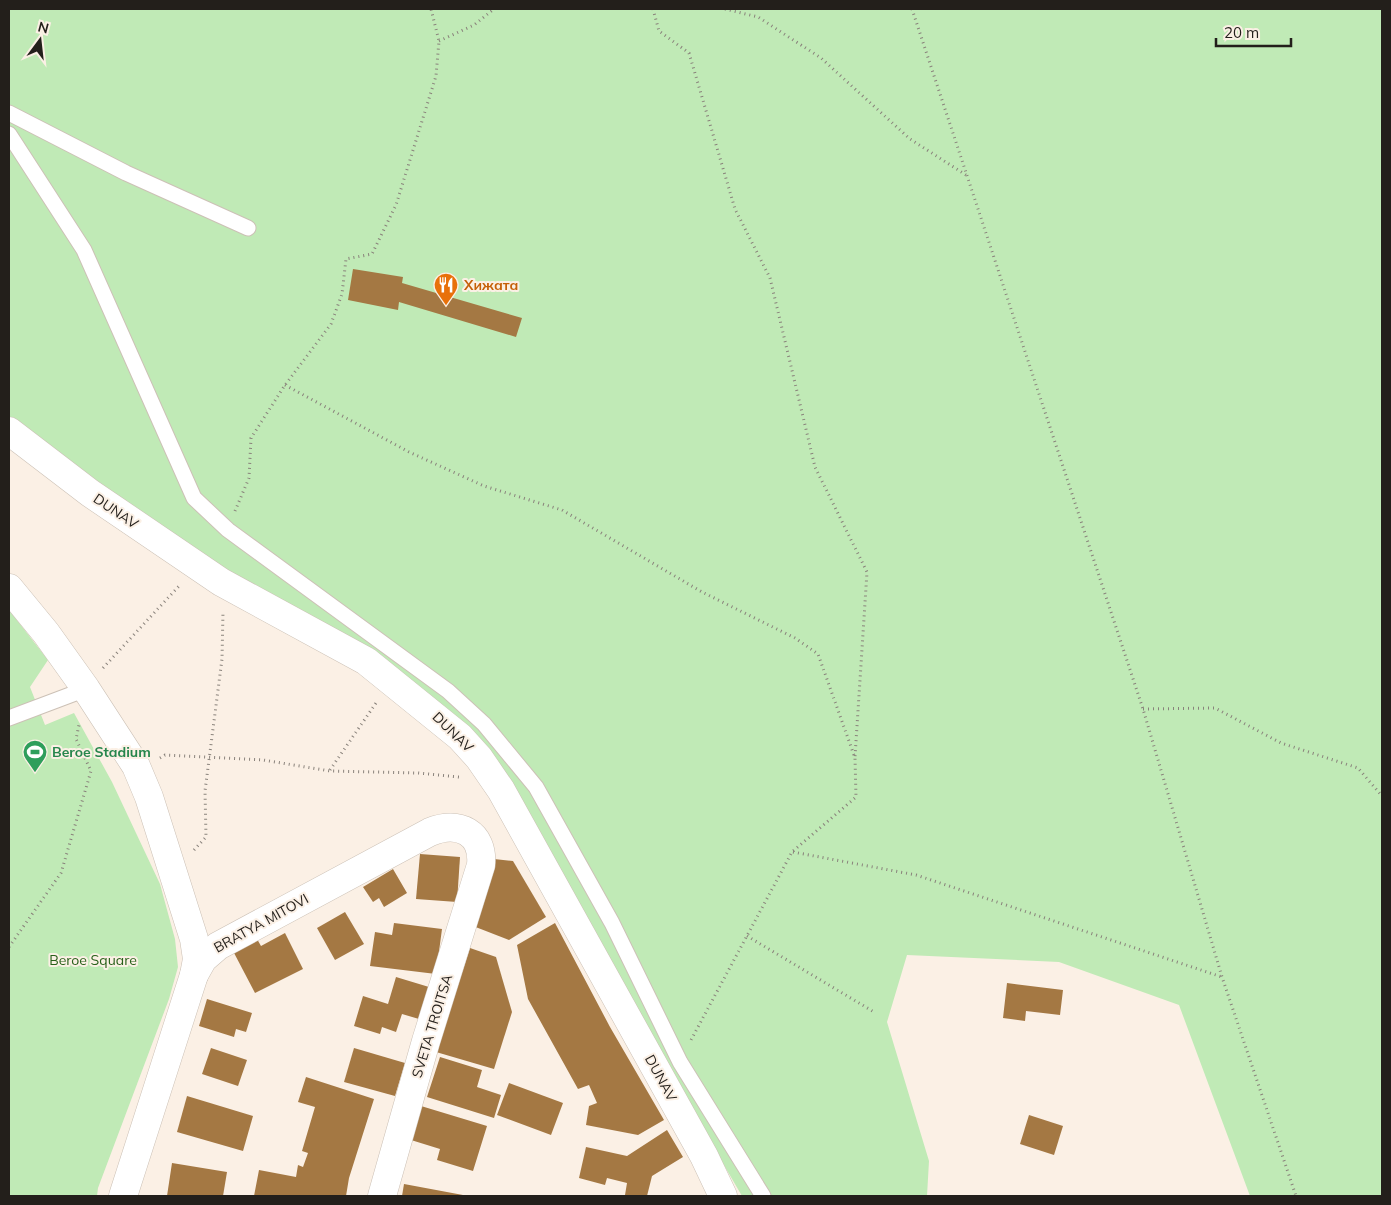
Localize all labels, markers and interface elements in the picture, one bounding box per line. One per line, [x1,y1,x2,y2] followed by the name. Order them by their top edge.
[15,15,65,65] north arrow
[1216,15,1291,47] scale bar
[36,17,51,38] text: N
[1224,23,1259,42] text: 20 m
[433,272,459,306] restaurant icon: Хижата
[463,276,518,294] place label: Хижата
[90,489,142,533] street label: DUNAV
[429,708,478,756] street label: DUNAV
[22,739,48,773] sports icon: Beroe Stadium
[52,743,151,761] place label: Beroe Stadium
[210,889,312,957] street label: BRATYA MITOVI
[49,951,137,969] park label: Beroe Square
[408,971,457,1080] street label: SVETA TROITSA
[641,1052,681,1105] street label: DUNAV

